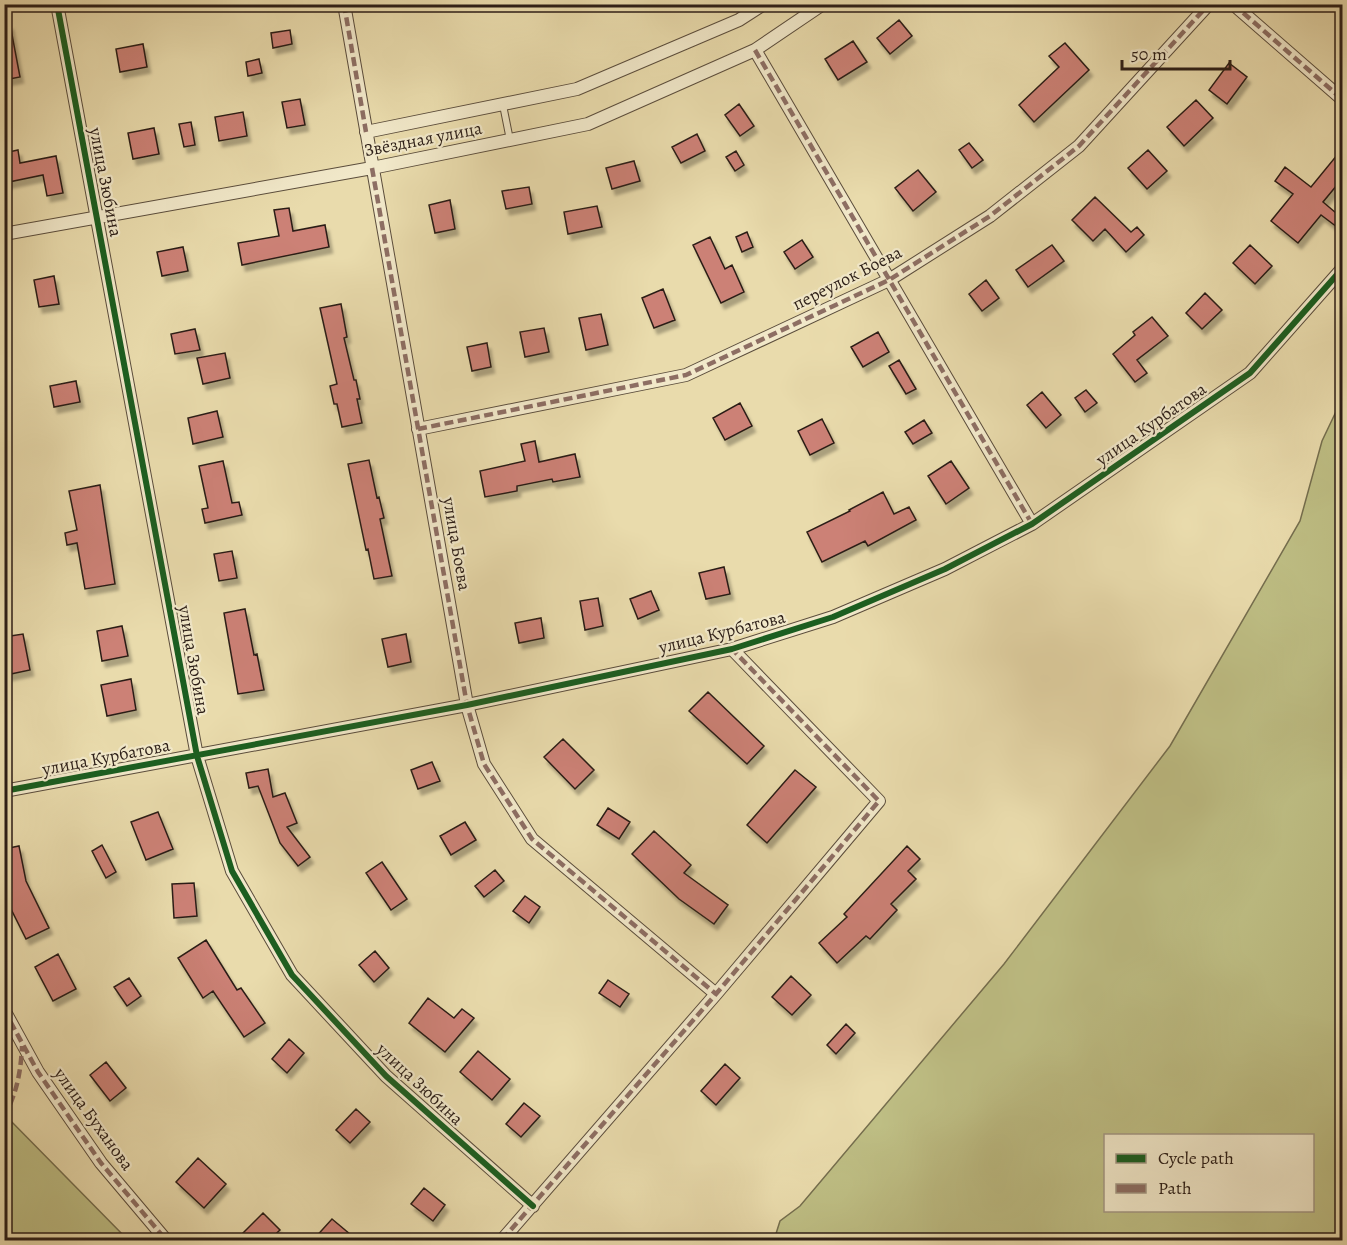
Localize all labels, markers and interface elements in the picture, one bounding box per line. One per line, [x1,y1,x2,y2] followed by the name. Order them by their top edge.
[1122,33,1230,71] scale bar
[1131,42,1167,66] text: 50 m
[362,116,485,162] street label: Звёздная улица
[83,124,128,239] street label: улица Зюбина
[788,240,907,316] street label: переулок Боева
[1090,377,1212,472] street label: улица Курбатова
[437,494,477,593] street label: улица Боева
[172,602,216,717] street label: улица Зюбина
[655,604,789,660] street label: улица Курбатова
[39,733,173,781] street label: улица Курбатова
[371,1037,469,1131] street label: улица Зюбина
[48,1062,140,1176] street label: улица Буханова
[1104,1134,1314,1212] legend
[1158,1146,1234,1170] text: Cycle path
[1158,1176,1192,1200] text: Path

